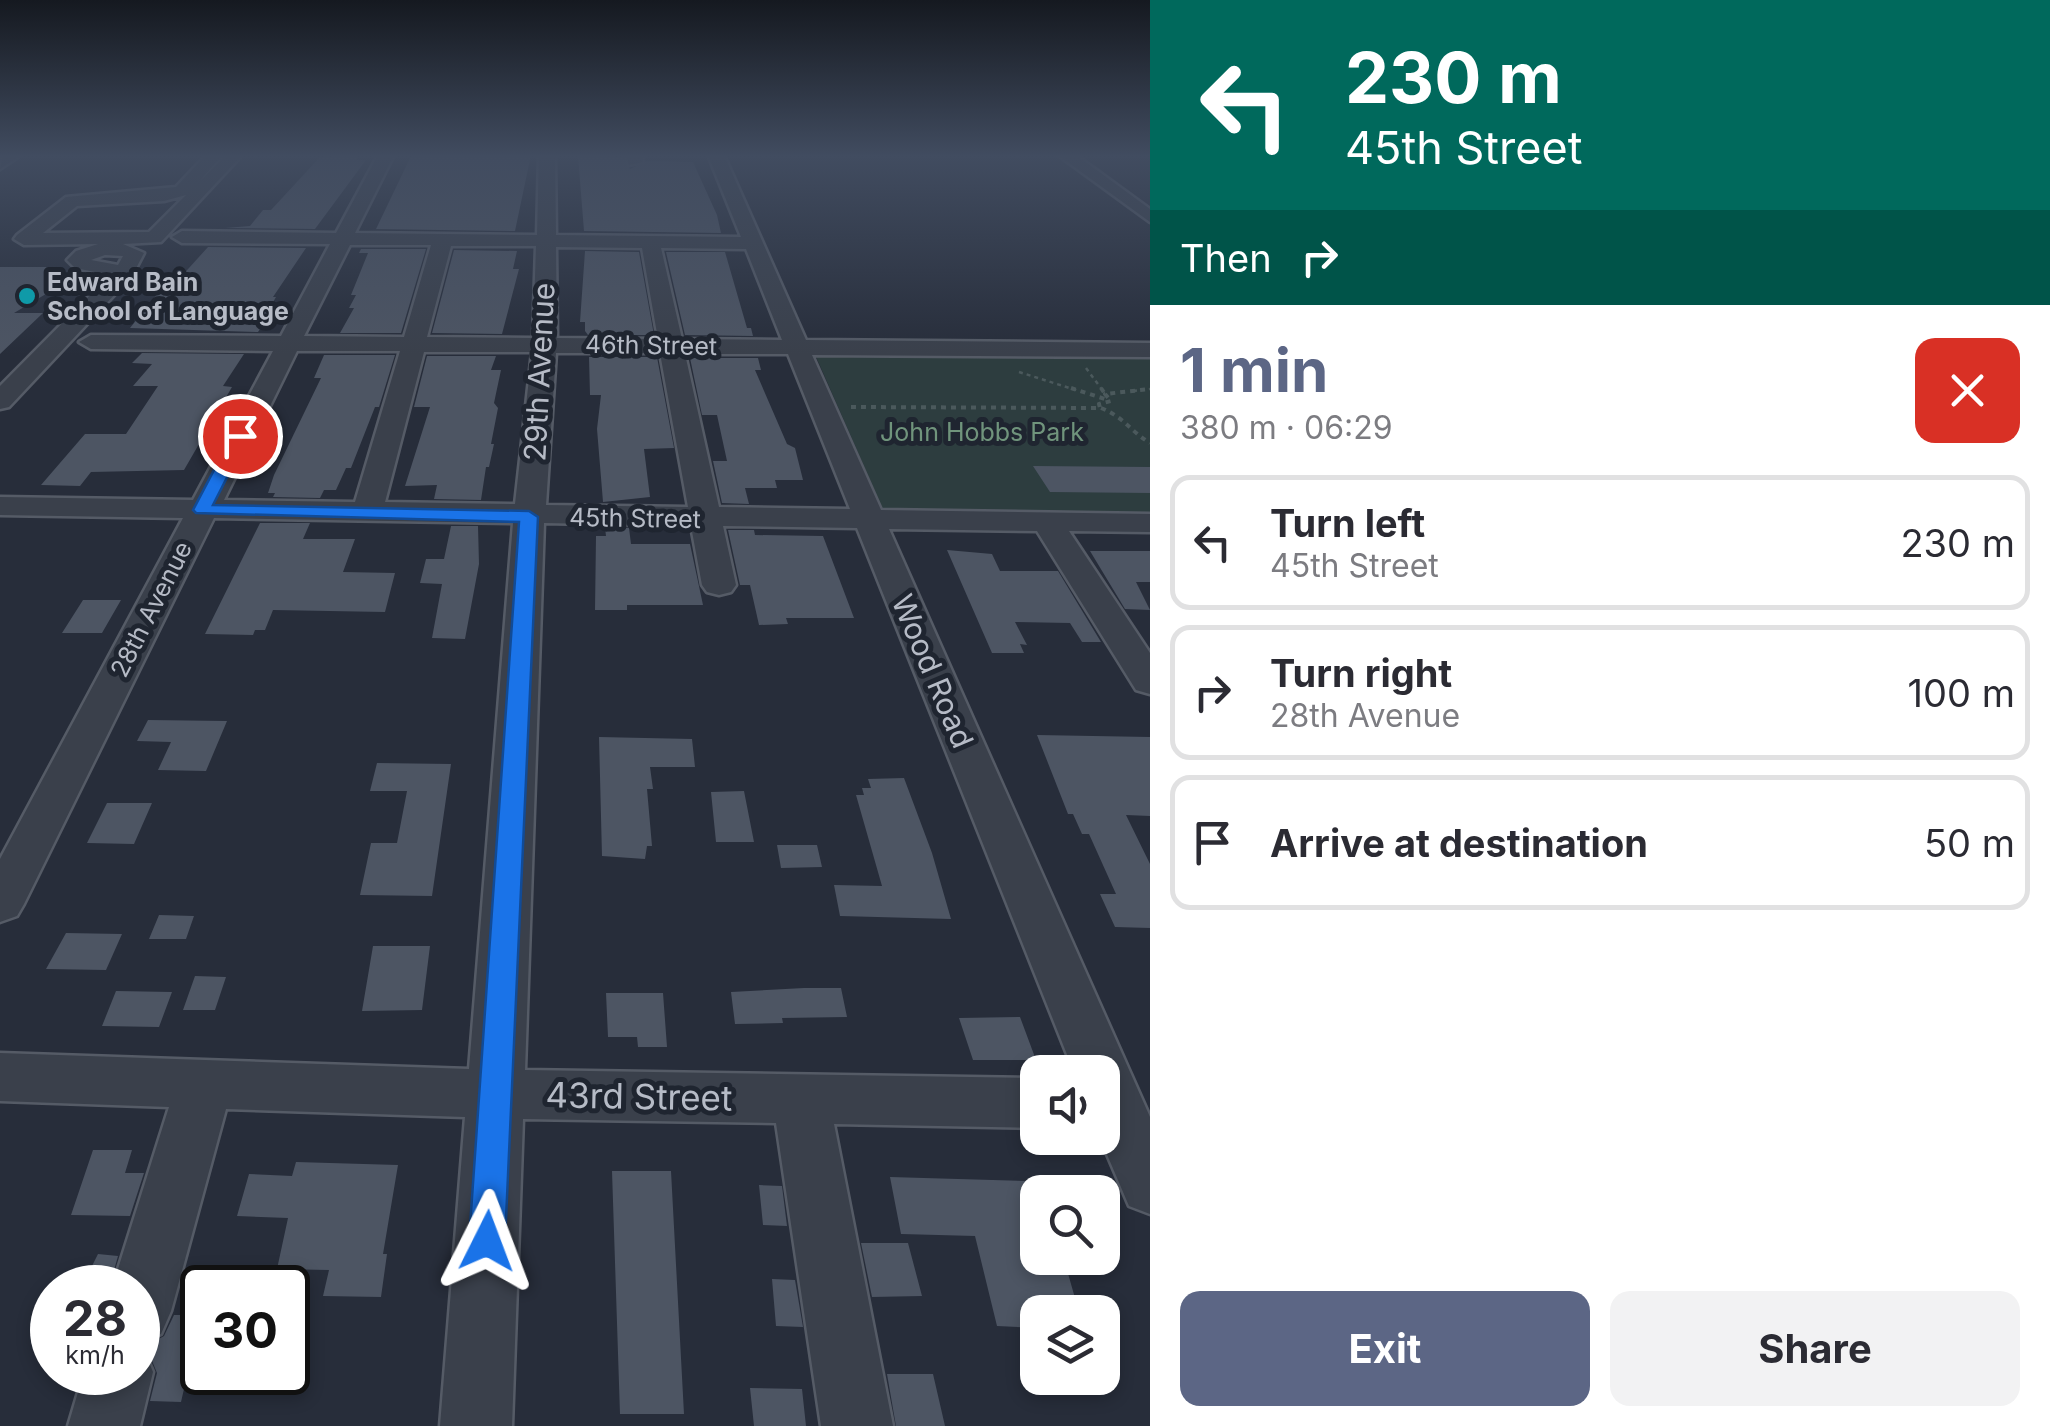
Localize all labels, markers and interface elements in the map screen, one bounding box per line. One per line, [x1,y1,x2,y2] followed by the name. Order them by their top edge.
[1345,35,1562,120] text: 230 m
[1180,40,1310,170] icon: left
[1345,120,1582,175] text: 45th Street
[1292,230,1347,285] icon: right
[1180,235,1272,281] text: Then
[47,267,289,326] place label: Edward Bain School of Language
[516,282,562,462] street label: 29th Avenue
[16,285,38,307] marker: Edward Bain School of Language
[585,329,717,361] street label: 46th Street
[1180,334,1328,406] text: 1 min
[1915,338,2020,443] button: close
[198,394,283,479] pin
[1180,408,1393,447] text: 380 m · 06:29
[213,409,268,464] icon: arrive
[880,417,1084,447] park label: John Hobbs Park
[1270,500,1425,546] text: Turn left
[569,502,701,534] street label: 45th Street
[1185,515,1240,570] icon: left
[1900,520,2015,566] text: 230 m
[104,536,198,682] street label: 28th Avenue
[1270,546,1439,585] text: 45th Street
[885,589,981,753] street label: Wood Road
[1270,650,1452,696] text: Turn right
[1185,665,1240,720] icon: right
[1908,670,2015,716] text: 100 m
[1270,696,1460,735] text: 28th Avenue
[1185,815,1240,870] icon: arrive
[1270,820,1648,866] text: Arrive at destination
[1924,820,2015,866] text: 50 m
[1020,1055,1120,1395] map controls
[1020,1055,1120,1155] button: sound
[545,1073,733,1119] street label: 43rd Street
[1020,1175,1120,1275] button: search
[435,1189,539,1293] position arrow
[180,1265,310,1395] speed limit sign: 30
[63,1288,127,1348] text: 28
[1180,1291,1590,1406] button: Exit
[1610,1291,2020,1406] button: Share
[1020,1295,1120,1395] button: layers
[65,1340,125,1370] text: km/h

